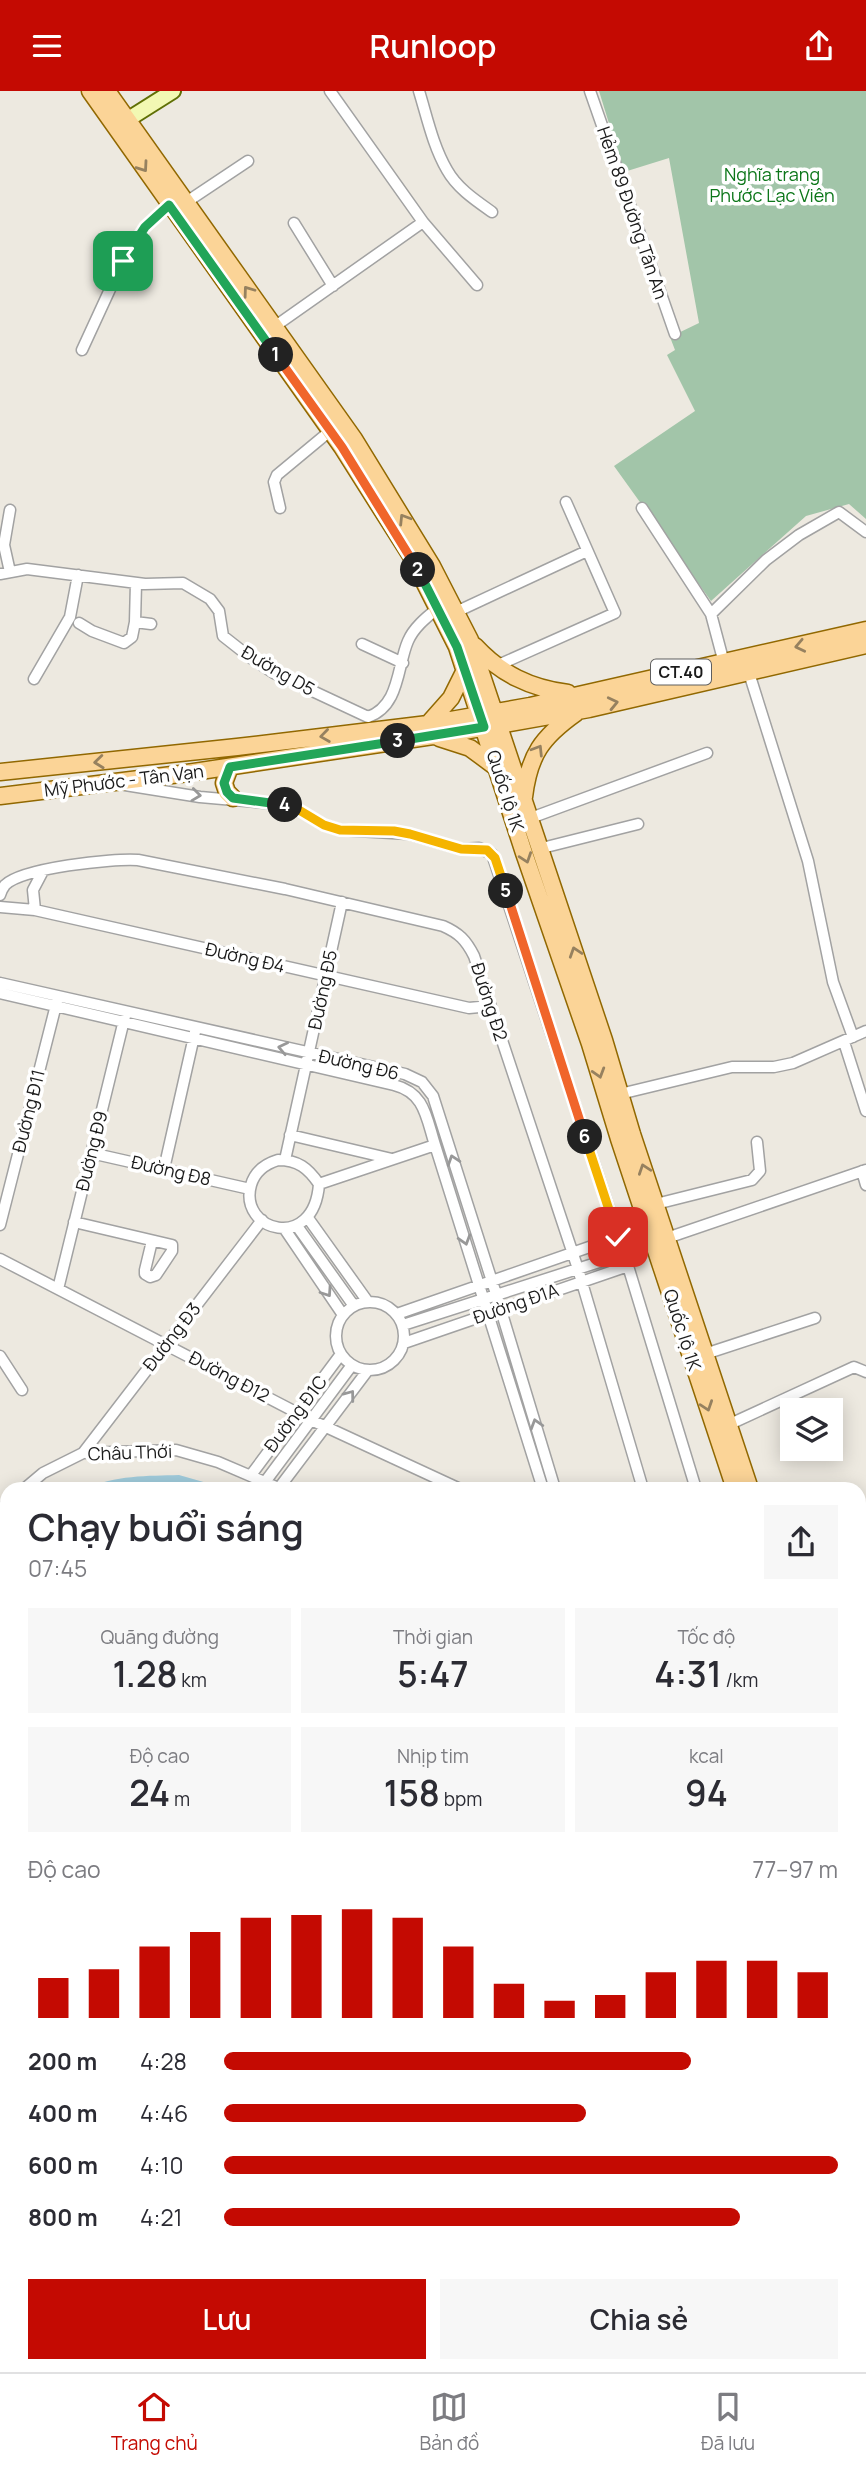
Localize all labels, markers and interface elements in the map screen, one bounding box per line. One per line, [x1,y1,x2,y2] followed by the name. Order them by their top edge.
[369,24,497,68] text: Runloop
[28,27,66,65] icon: menu
[800,27,838,65] icon: share
[592,123,674,302] street label: Hẻm 89 Đường Tân An
[135,159,147,172] one-way arrow
[709,162,835,207] park label: Nghĩa trang Phước Lạc Viên
[93,231,153,291] pin
[104,242,142,280] icon: arrive
[244,286,256,299] one-way arrow
[258,337,294,373] pin: 1
[271,341,280,367] text: 1
[400,514,413,527] one-way arrow
[400,553,436,587] pin: 2
[412,556,423,582] text: 2
[794,638,806,653] one-way arrow
[237,639,320,701] street label: Đường D5
[651,659,711,685] road number: CT.40
[607,697,619,712] one-way arrow
[380,723,416,759] pin: 3
[392,727,403,753] text: 3
[319,728,331,743] one-way arrow
[530,744,543,757] one-way arrow
[482,747,530,835] street label: Quốc lộ 1K
[93,754,105,769] one-way arrow
[43,758,205,802] street label: Mỹ Phước - Tân Vạn
[268,787,302,823] pin: 4
[190,788,202,803] one-way arrow
[279,791,290,817] text: 4
[518,851,532,864] one-way arrow
[489,873,524,909] pin: 5
[500,877,511,903] text: 5
[203,936,287,978] street label: Đường Đ4
[569,946,583,959] one-way arrow
[302,948,342,1032] street label: Đường Đ5
[466,960,514,1044] street label: Đường Đ2
[278,1042,290,1056] one-way arrow
[317,1043,402,1085] street label: Đường Đ6
[6,1067,50,1155] street label: Đường Đ11
[591,1067,605,1079] one-way arrow
[69,1108,113,1193] street label: Đường Đ9
[568,1119,602,1155] pin: 6
[579,1123,590,1149] text: 6
[129,1149,213,1191] street label: Đường Đ8
[447,1154,461,1167] one-way arrow
[638,1163,652,1175] one-way arrow
[588,1207,648,1267] pin
[599,1218,637,1256] icon: check
[456,1234,471,1246] one-way arrow
[470,1277,562,1329] street label: Đường Đ1A
[319,1284,332,1297] one-way arrow
[659,1286,707,1374] street label: Quốc lộ 1K
[137,1297,205,1375] street label: Đường Đ3
[185,1345,274,1407] street label: Đường Đ12
[258,1370,332,1457] street label: Đường Đ1C
[341,1390,354,1403] one-way arrow
[780,1398,843,1461] map controls
[780,1398,843,1461] button: layers
[699,1400,713,1412] one-way arrow
[529,1418,544,1430] one-way arrow
[87,1439,173,1465] street label: Châu Thới
[28,1500,304,1552] text: Chạy buổi sáng
[764,1505,838,1579] button: share
[28,1552,87,1584] text: 07:45
[100,1624,219,1650] text: Quãng đường
[393,1624,473,1650] text: Thời gian
[677,1624,735,1650] text: Tốc độ
[112,1650,177,1698] text: 1.28
[397,1650,469,1698] text: 5:47
[654,1650,722,1698] text: 4:31
[177,1667,207,1693] text: km
[722,1667,758,1693] text: /km
[130,1743,190,1769] text: Độ cao
[397,1743,469,1769] text: Nhịp tim
[689,1743,724,1769] text: kcal
[129,1769,170,1817] text: 24
[384,1769,440,1817] text: 158
[685,1769,728,1817] text: 94
[170,1786,190,1812] text: m
[440,1786,482,1812] text: bpm
[28,1853,101,1885] text: Độ cao
[753,1853,838,1885] text: 77–97 m
[28,2045,97,2077] text: 200 m
[140,2045,187,2077] text: 4:28
[28,2097,98,2129] text: 400 m
[140,2097,188,2129] text: 4:46
[28,2149,98,2181] text: 600 m
[140,2149,183,2181] text: 4:10
[28,2201,98,2233] text: 800 m
[140,2201,183,2233] text: 4:21
[28,2279,426,2359] button: Lưu
[440,2279,838,2359] button: Chia sẻ
[111,2388,198,2456] tab: Trang chủ
[420,2388,479,2456] tab: Bản đồ
[701,2388,755,2456] tab: Đã lưu

